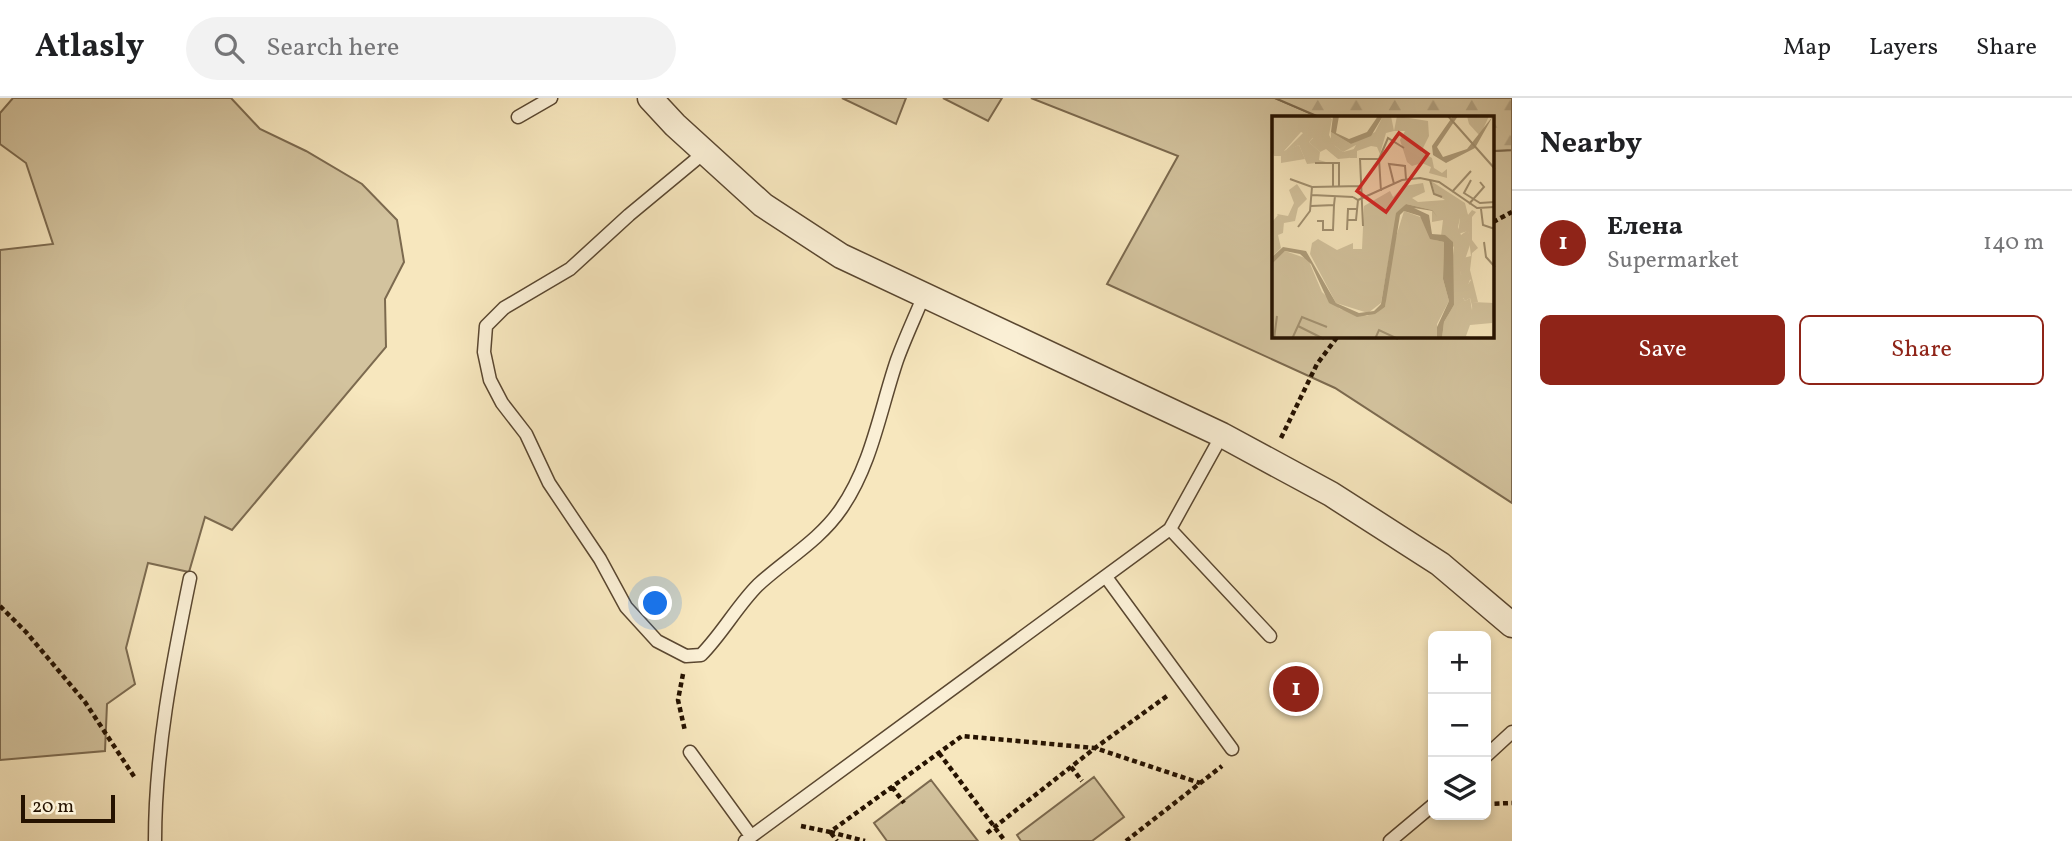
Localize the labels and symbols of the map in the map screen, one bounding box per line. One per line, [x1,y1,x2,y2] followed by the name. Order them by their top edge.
[1272,116,1494,338] inset map
[638,586,672,620] your location
[1273,663,1319,715] pin: 1
[21,792,116,824] scale bar

